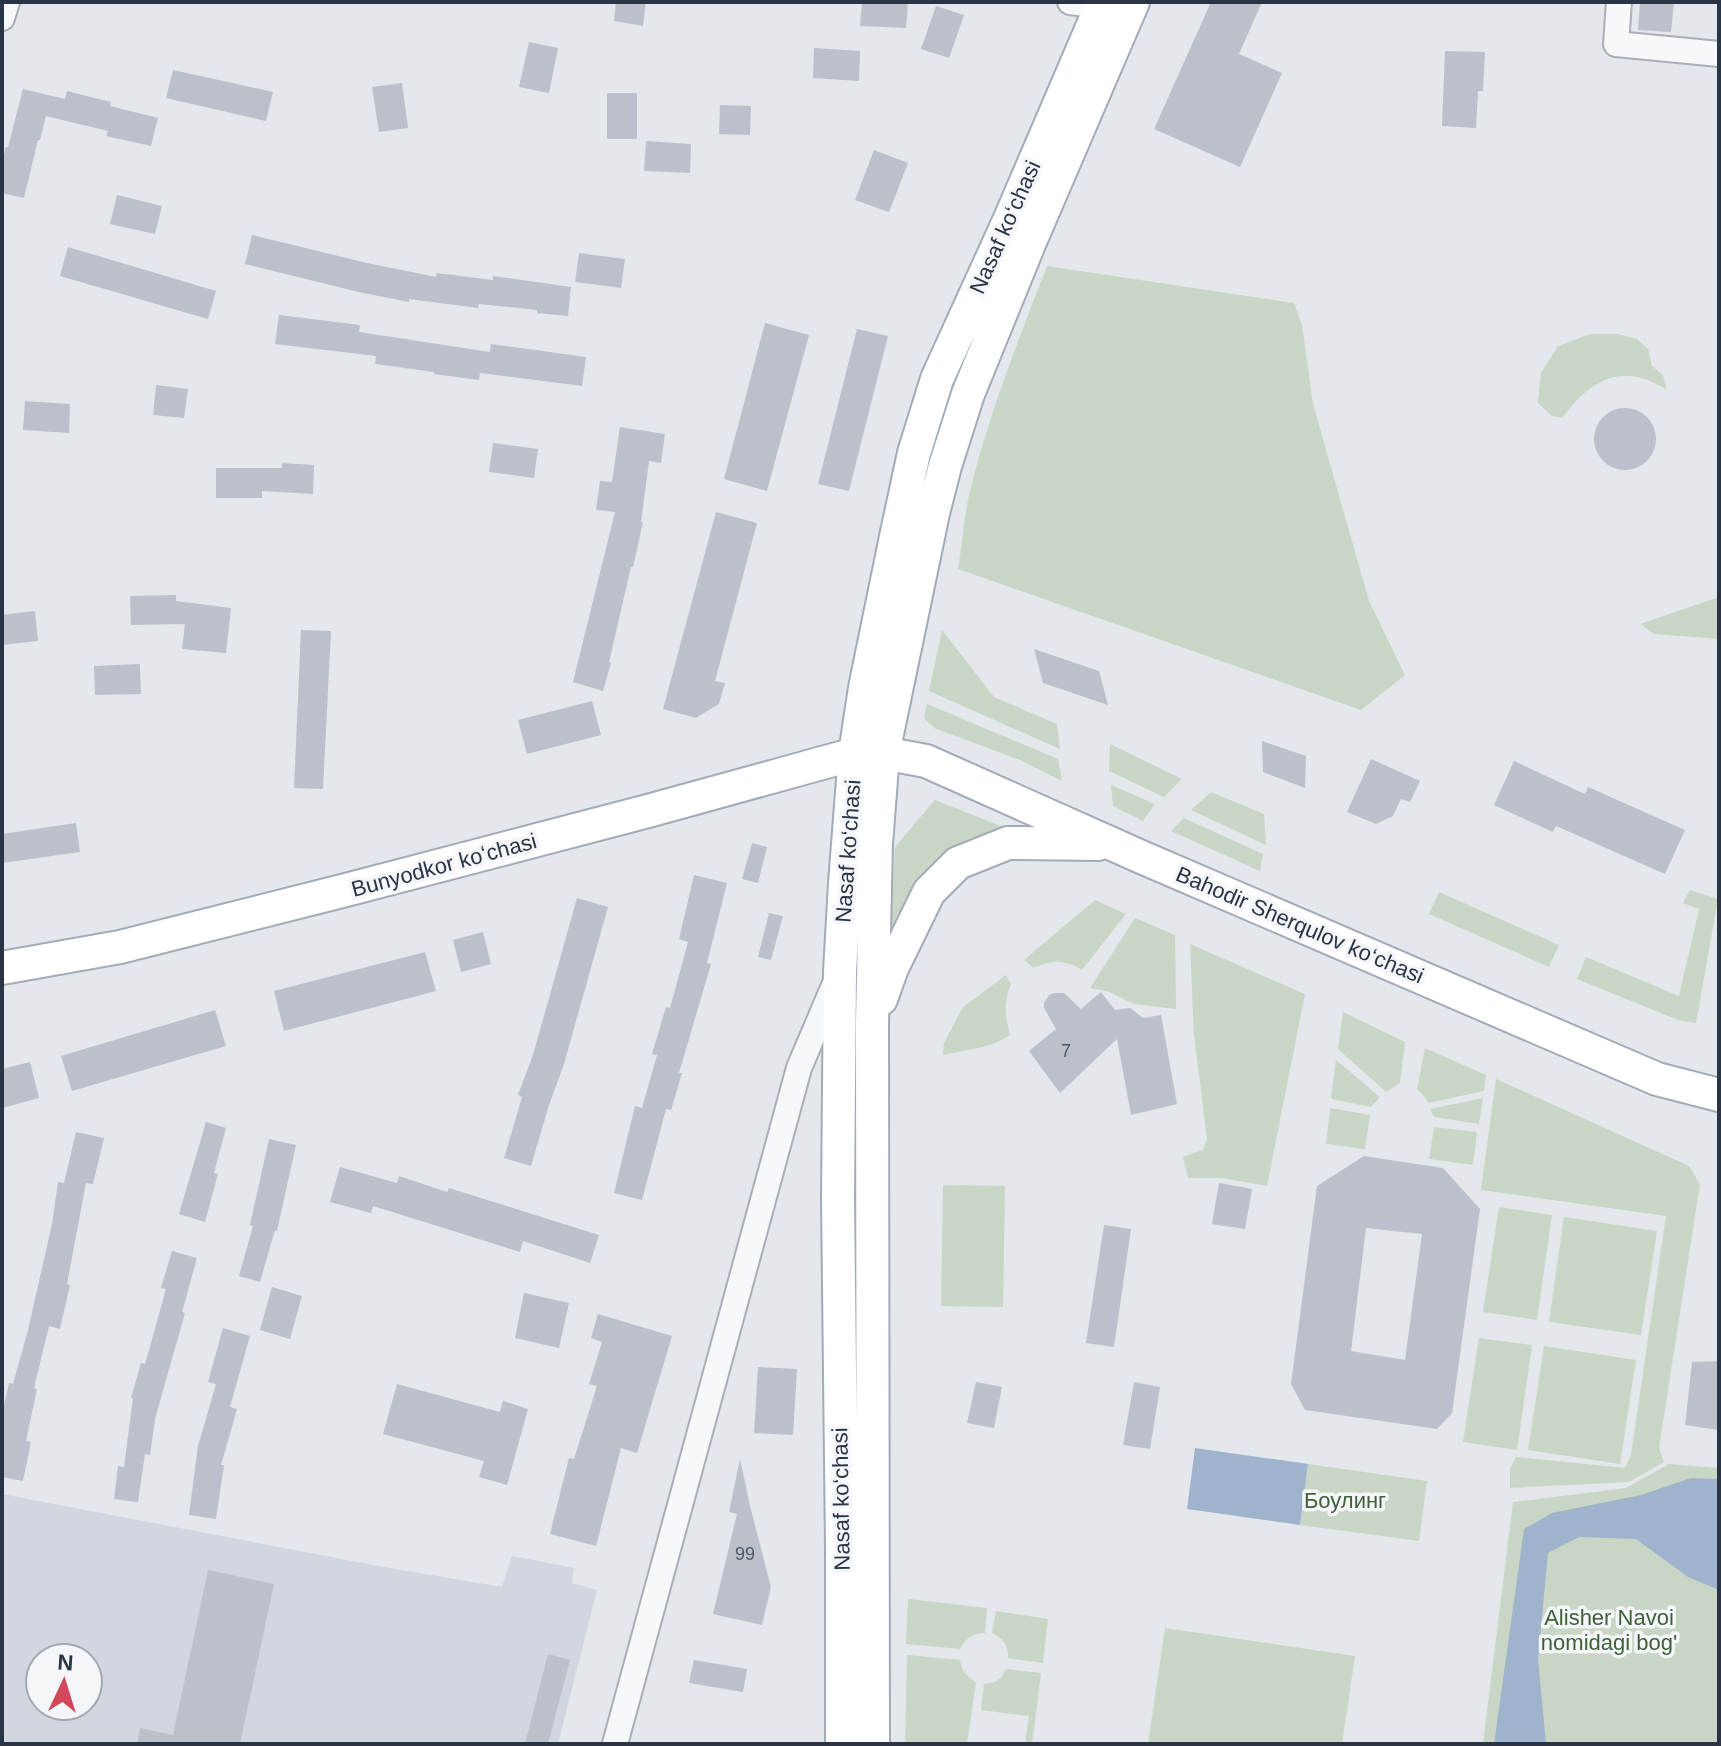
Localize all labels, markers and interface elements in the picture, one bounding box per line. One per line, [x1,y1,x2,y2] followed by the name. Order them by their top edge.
[964,157,1046,297] street label: Nasaf ko‘chasi
[831,779,865,923] street label: Nasaf ko‘chasi
[349,828,539,902] street label: Bunyodkor koʻchasi
[1172,861,1428,989] street label: Bahodir Sherqulov ko‘chasi
[1061,1041,1071,1061] house number: 7
[827,1427,855,1571] street label: Nasaf ko‘chasi
[1304,1488,1386,1513] park label: Боулинг
[735,1544,755,1564] house number: 99
[1541,1605,1677,1655] park label: Alisher Navoi nomidagi bog'
[24,1642,104,1722] north arrow
[57,1650,74,1676] text: N

